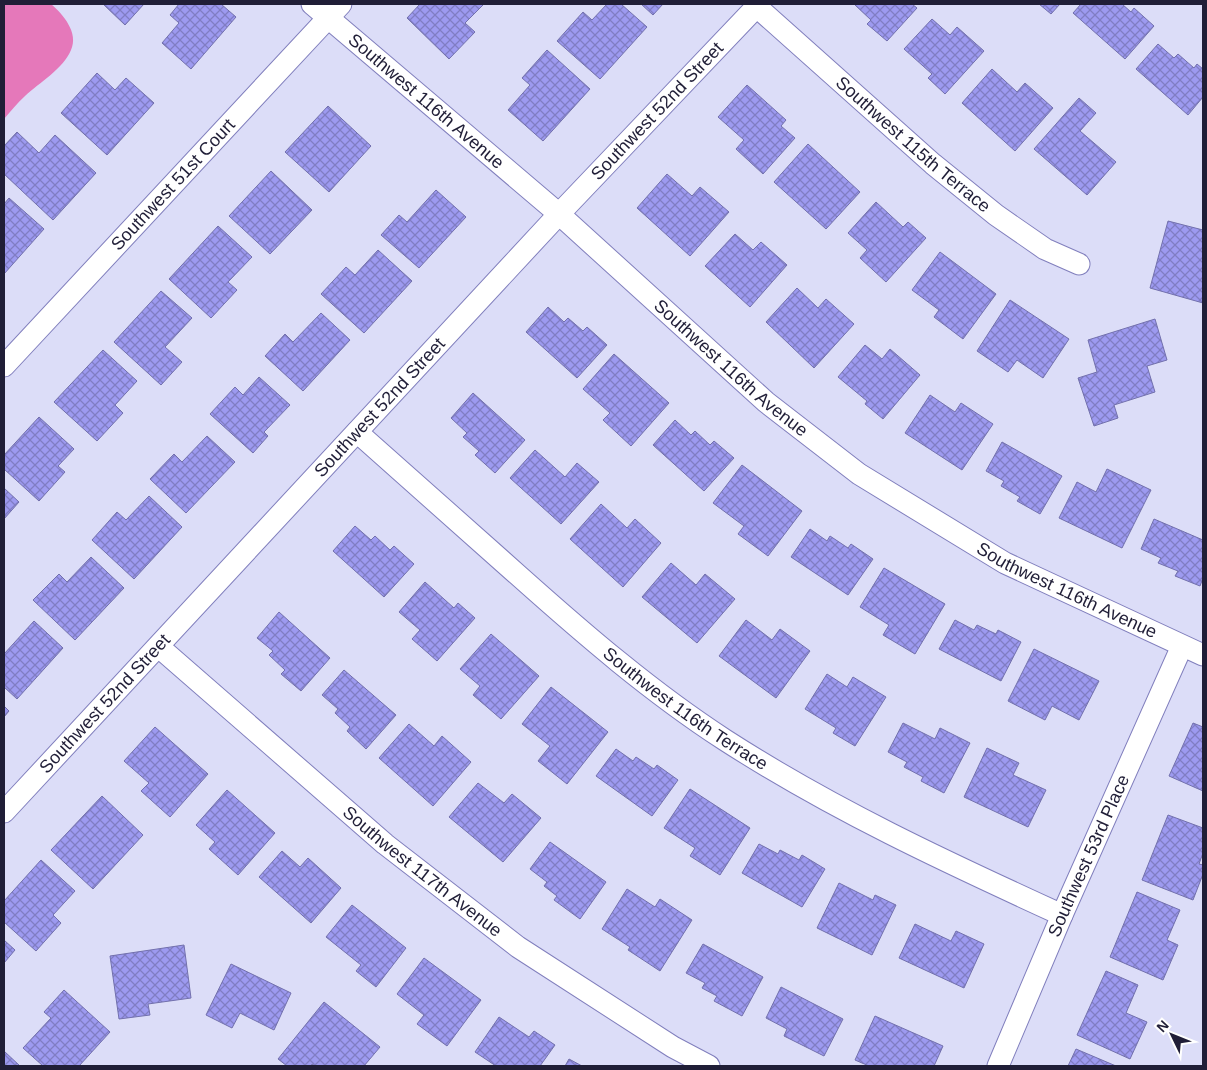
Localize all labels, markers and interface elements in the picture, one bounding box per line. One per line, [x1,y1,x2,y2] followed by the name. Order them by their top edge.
[345,30,508,173] street label: Southwest 116th Avenue
[587,38,727,184] street label: Southwest 52nd Street
[832,72,994,216] street label: Southwest 115th Terrace
[107,115,239,254] street label: Southwest 51st Court
[650,295,812,441] street label: Southwest 116th Avenue
[310,334,449,481] street label: Southwest 52nd Street
[973,538,1160,642] street label: Southwest 116th Avenue
[35,630,174,777] street label: Southwest 52nd Street
[599,643,771,774] street label: Southwest 116th Terrace
[1044,772,1133,940] street label: Southwest 53rd Place
[339,802,506,941] street label: Southwest 117th Avenue
[1147,1010,1197,1060] north arrow
[1153,1017,1172,1035] text: N

